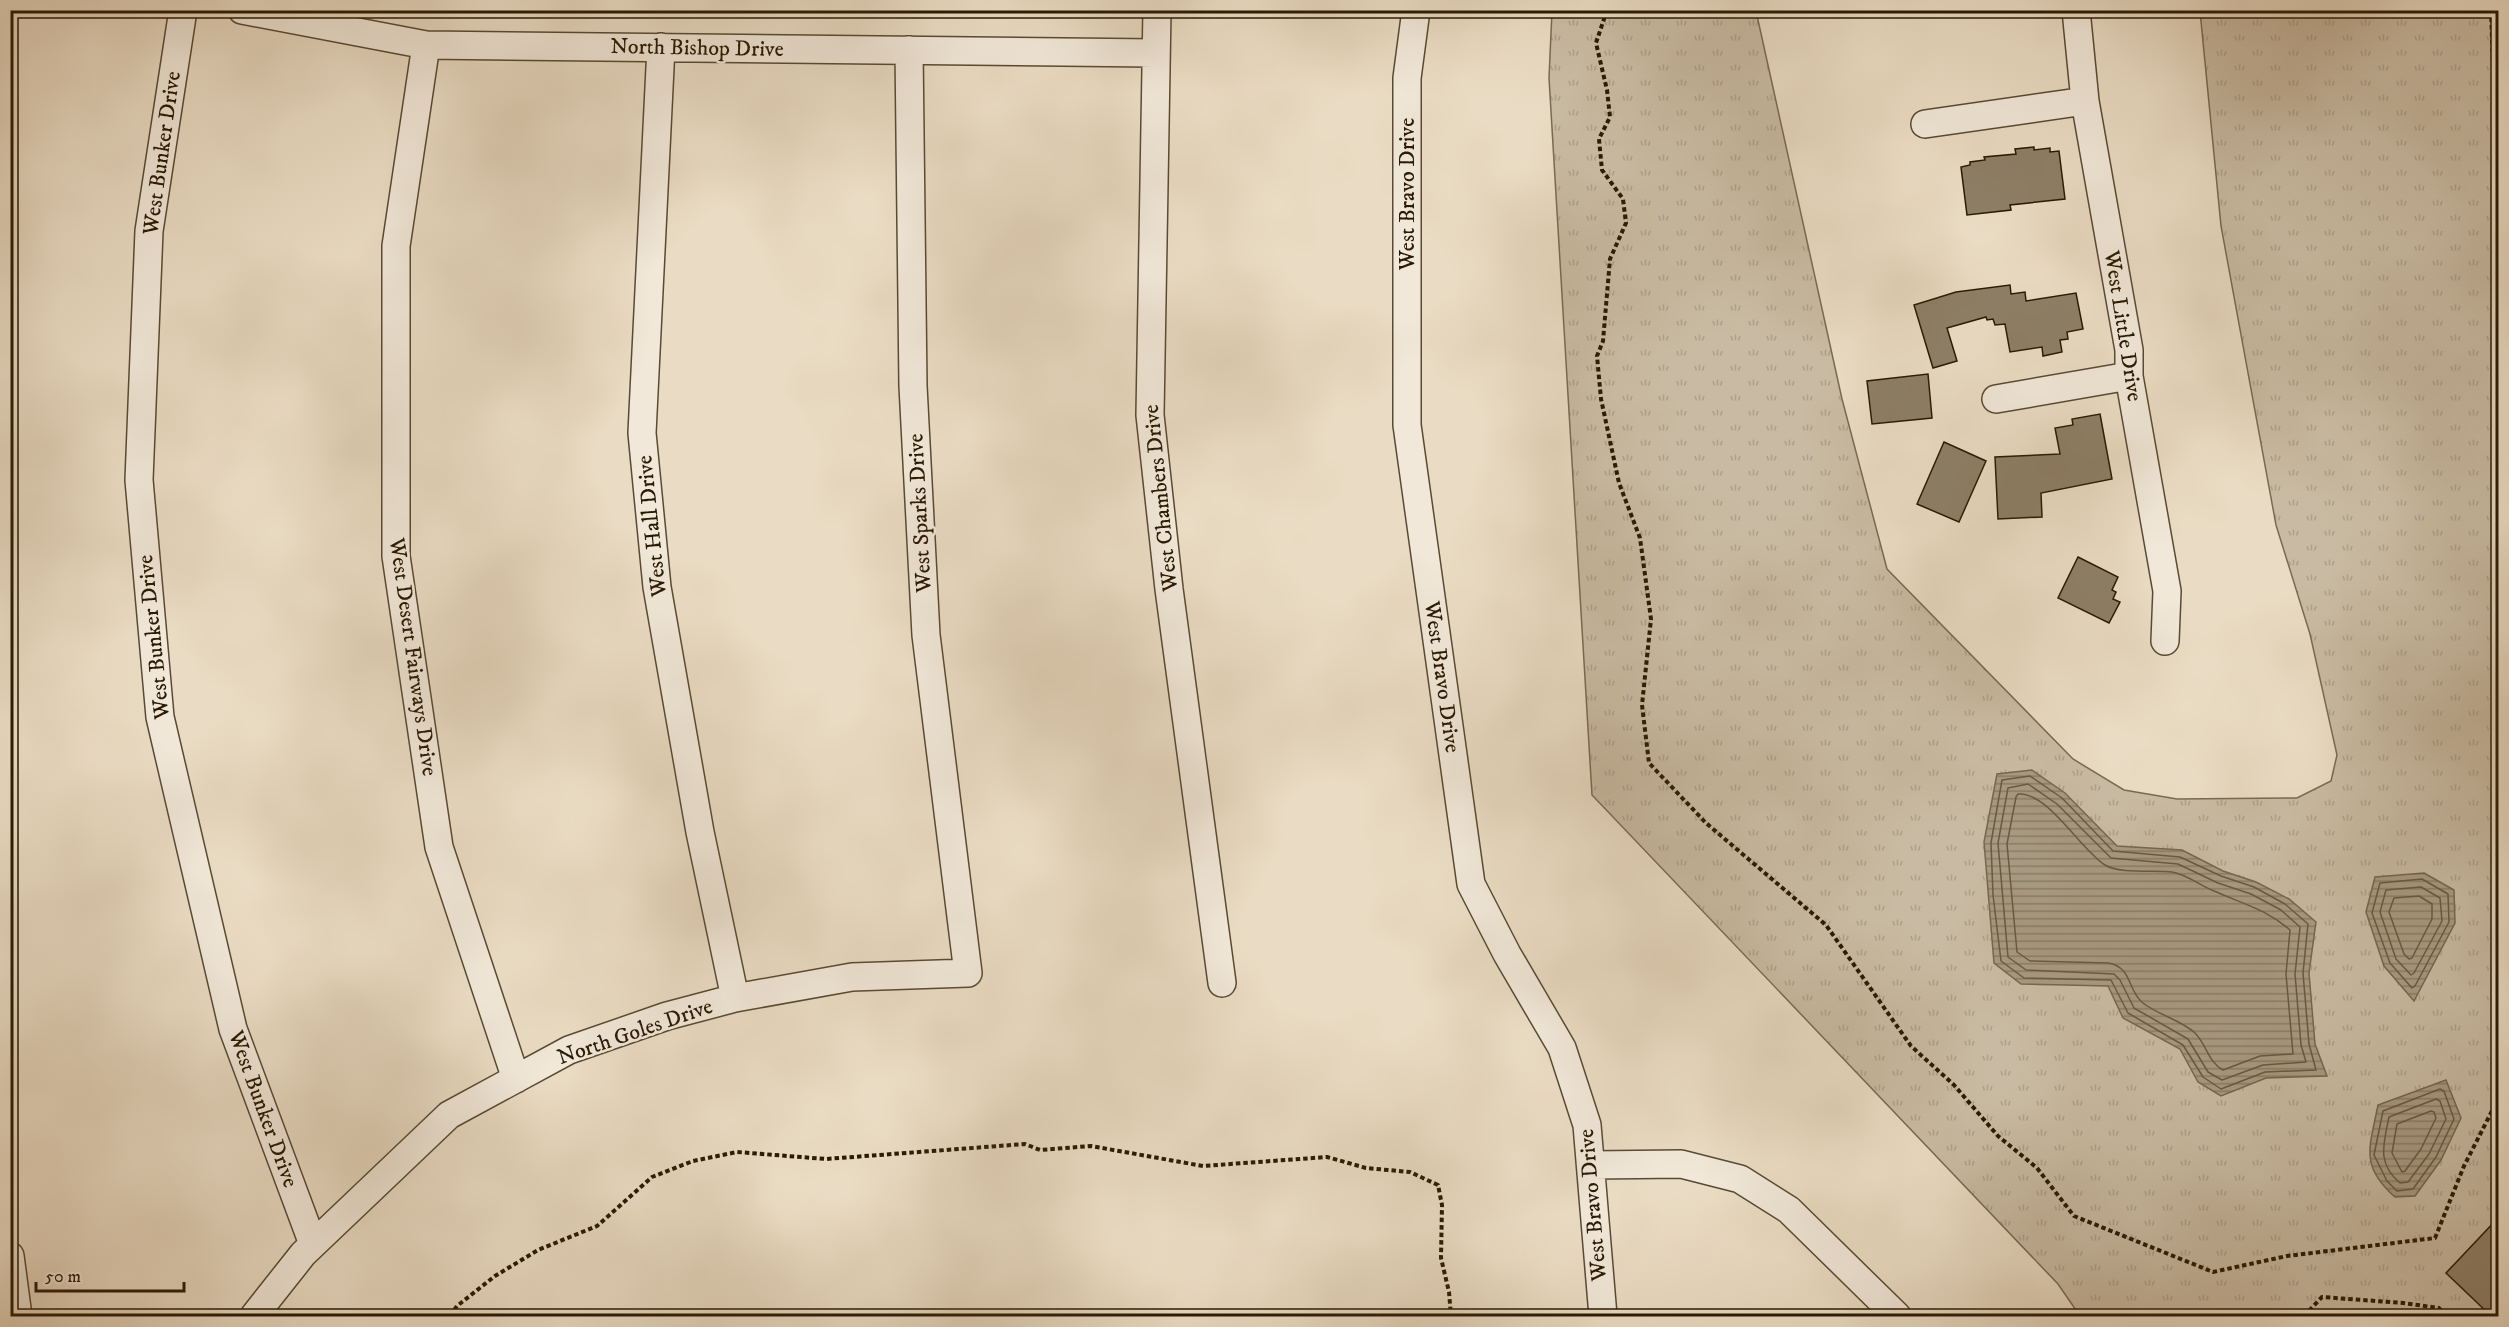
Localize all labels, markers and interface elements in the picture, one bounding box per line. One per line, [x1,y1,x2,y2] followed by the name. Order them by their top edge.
[610,33,784,63] street label: North Bishop Drive
[137,69,187,238] street label: West Bunker Drive
[1394,118,1421,271] street label: West Bravo Drive
[2098,248,2148,403] street label: West Little Drive
[1138,403,1184,594] street label: West Chambers Drive
[902,433,938,594] street label: West Sparks Drive
[631,454,673,599] street label: West Hall Drive
[383,535,443,778] street label: West Desert Fairways Drive
[132,554,176,721] street label: West Bunker Drive
[1418,599,1466,754] street label: West Bravo Drive
[554,993,716,1071] street label: North Goles Drive
[222,1026,304,1191] street label: West Bunker Drive
[1573,1128,1613,1283] street label: West Bravo Drive
[36,1255,184,1293] scale bar
[45,1266,81,1288] text: 50 m

